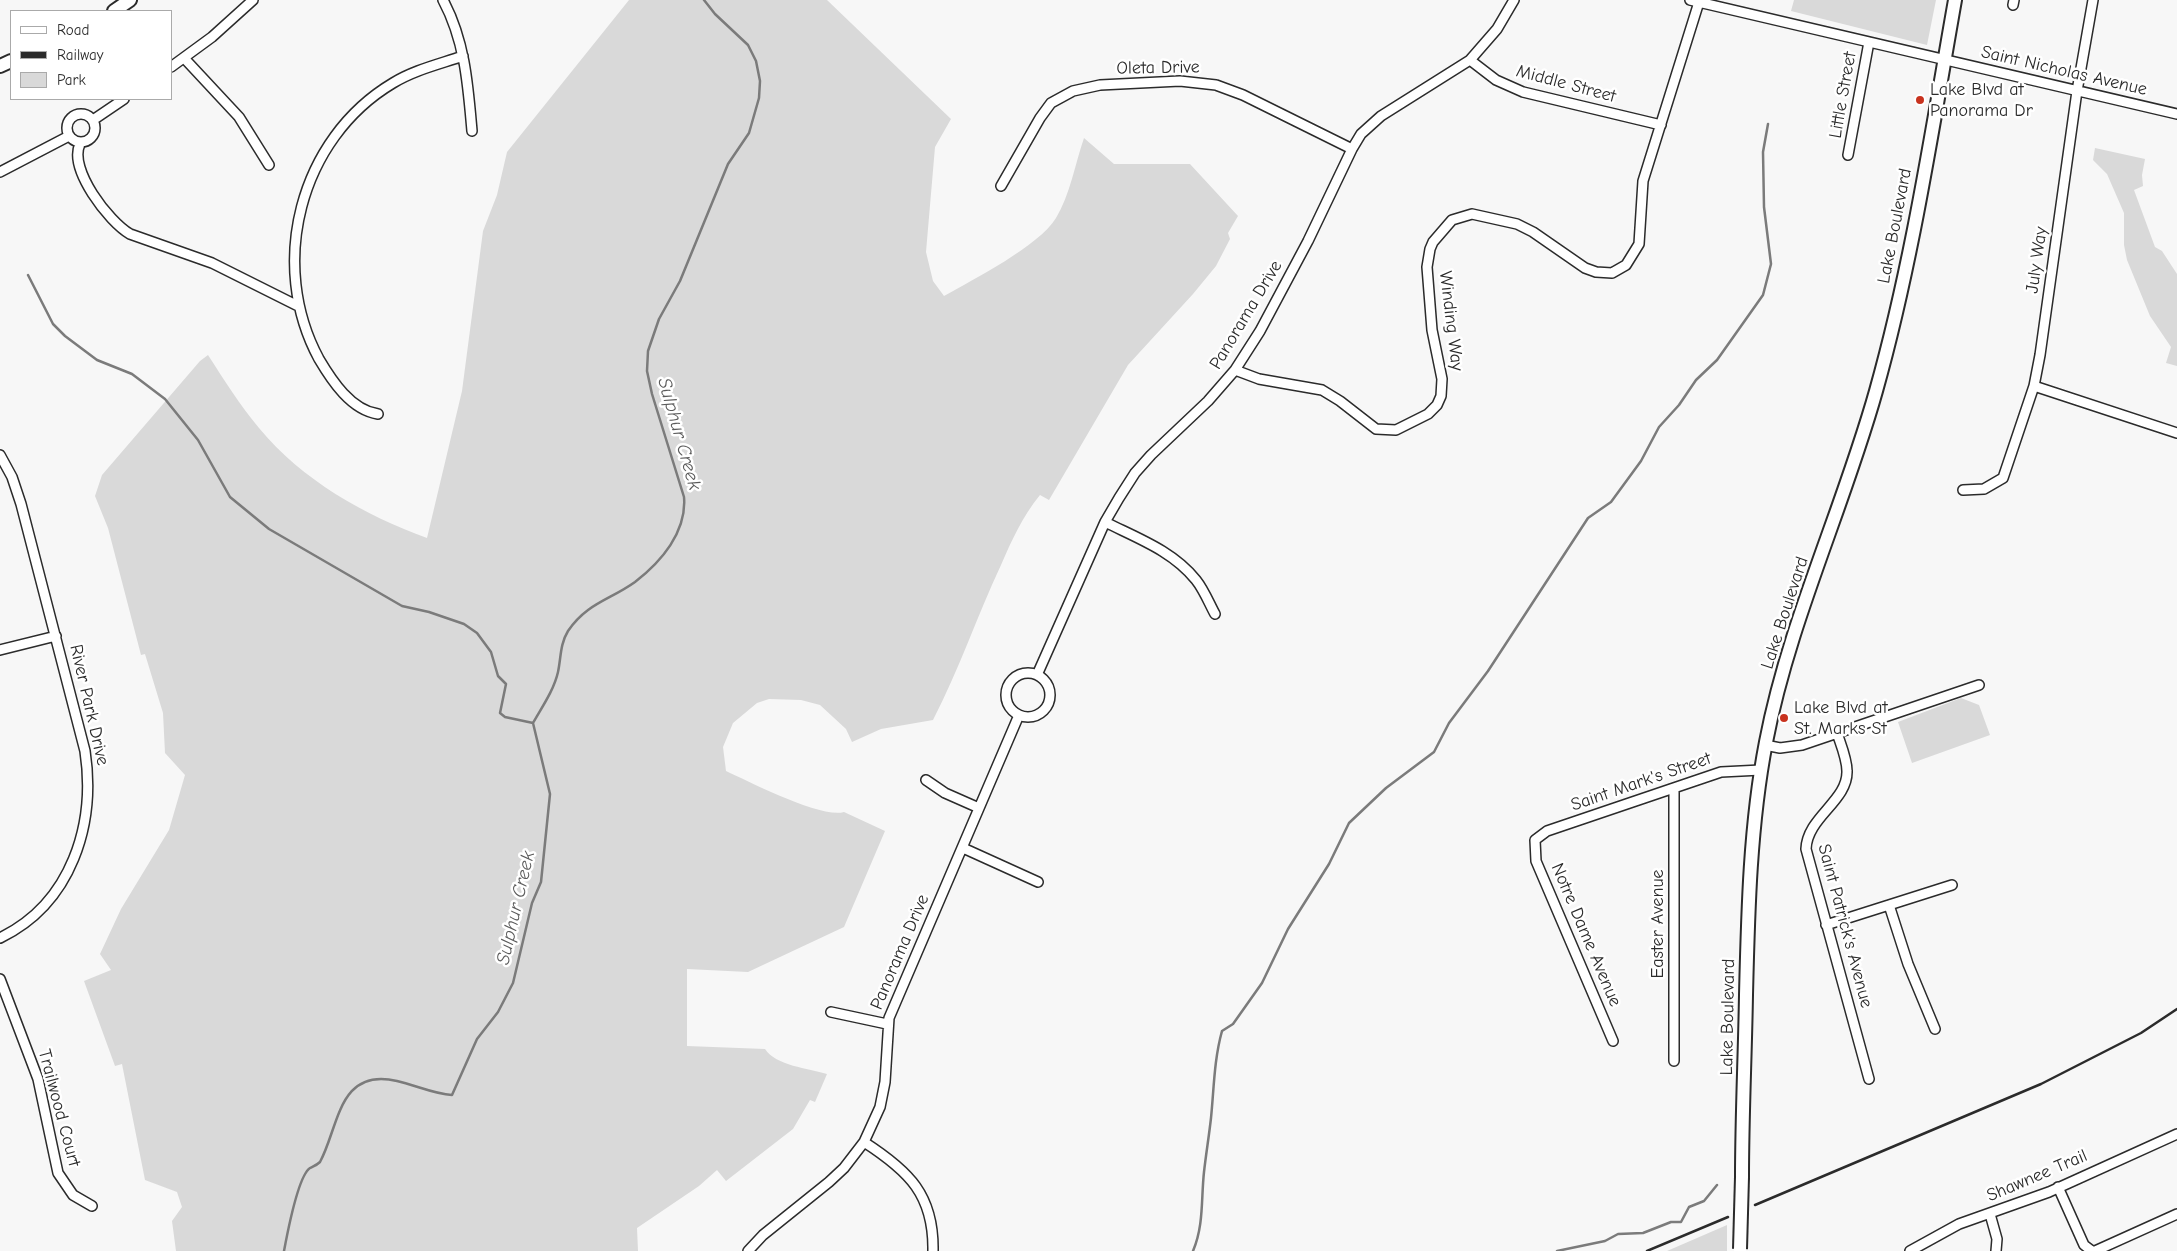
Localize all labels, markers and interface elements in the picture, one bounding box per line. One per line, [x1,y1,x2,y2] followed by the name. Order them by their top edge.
[10,10,172,100] legend
[57,21,89,39] text: Road
[1979,41,2149,101] street label: Saint Nicholas Avenue
[57,46,103,64] text: Railway
[1825,50,1861,140] street label: Little Street
[1116,56,1200,80] street label: Oleta Drive
[1514,60,1618,108] street label: Middle Street
[57,71,86,89] text: Park
[1930,79,2033,122] place label: Lake Blvd at Panorama Dr
[1914,94,1926,106] marker: Lake Blvd at Panorama Dr
[1873,167,1917,285] street label: Lake Boulevard
[2022,225,2052,295] street label: July Way
[1205,257,1287,373] street label: Panorama Drive
[1434,270,1468,372] street label: Winding Way
[652,375,706,493] water label: Sulphur Creek
[1757,554,1813,672] street label: Lake Boulevard
[65,642,113,768] street label: River Park Drive
[1794,697,1888,740] place label: Lake Blvd at St. Marks St
[1778,712,1790,724] marker: Lake Blvd at St. Marks St
[1568,748,1714,816] street label: Saint Mark's Street
[1813,842,1877,1010] street label: Saint Patrick's Avenue
[492,849,540,967] water label: Sulphur Creek
[1546,860,1626,1010] street label: Notre Dame Avenue
[1647,869,1669,979] street label: Easter Avenue
[866,891,934,1013] street label: Panorama Drive
[1716,958,1740,1076] street label: Lake Boulevard
[33,1047,85,1169] street label: Trailwood Court
[1983,1145,2091,1207] street label: Shawnee Trail

